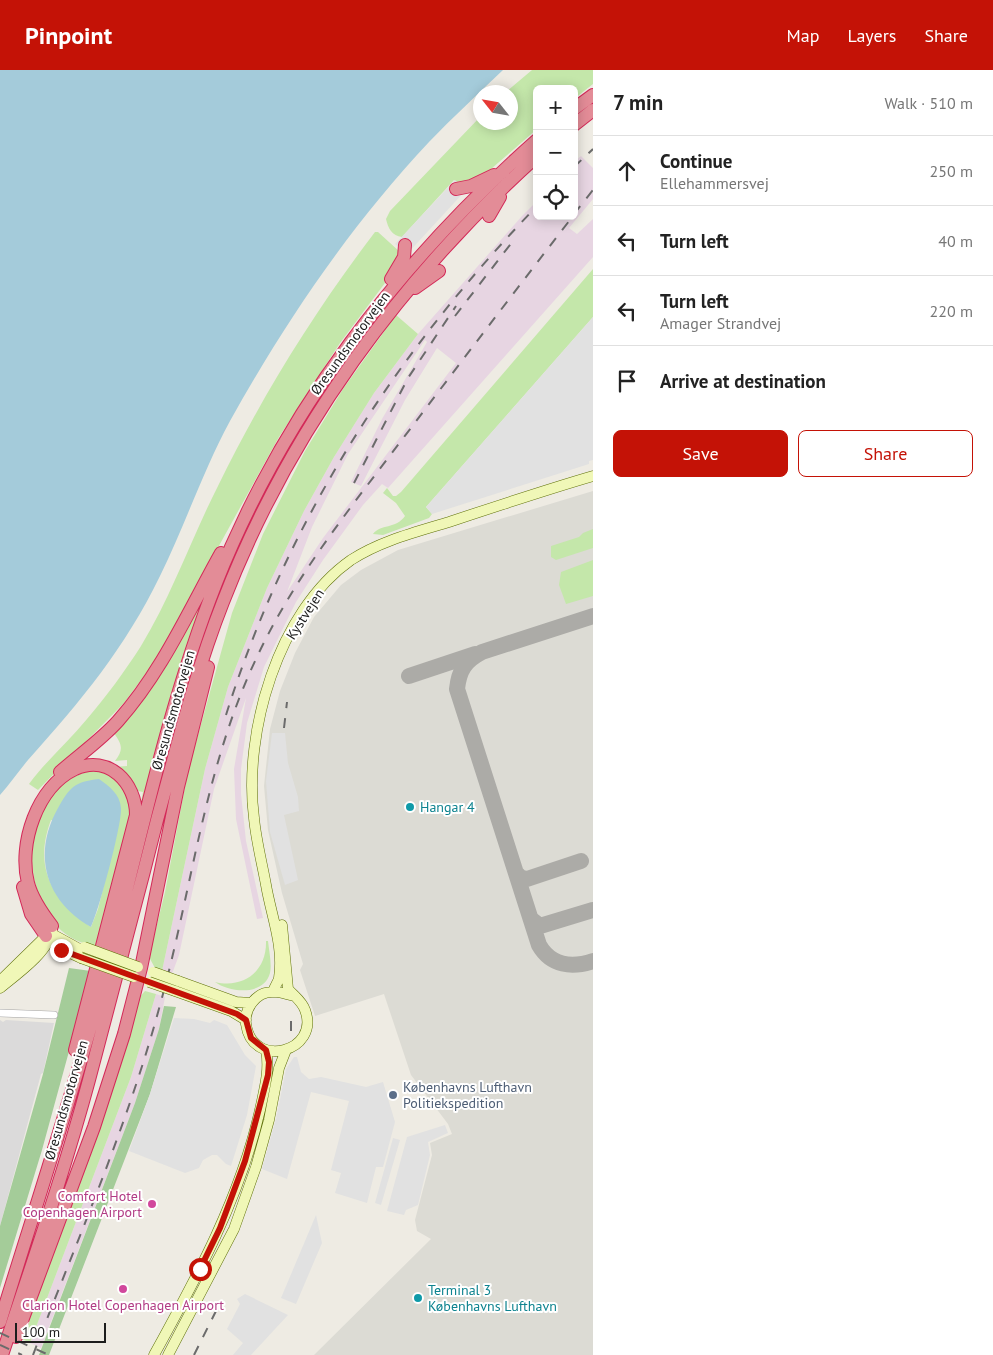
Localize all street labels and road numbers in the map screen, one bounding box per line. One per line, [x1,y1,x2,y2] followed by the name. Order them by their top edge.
[306,288,394,398] street label: Øresundsmotorvejen
[282,585,328,643] street label: Kystvejen
[147,648,199,772] street label: Øresundsmotorvejen
[40,1038,92,1162] street label: Øresundsmotorvejen

